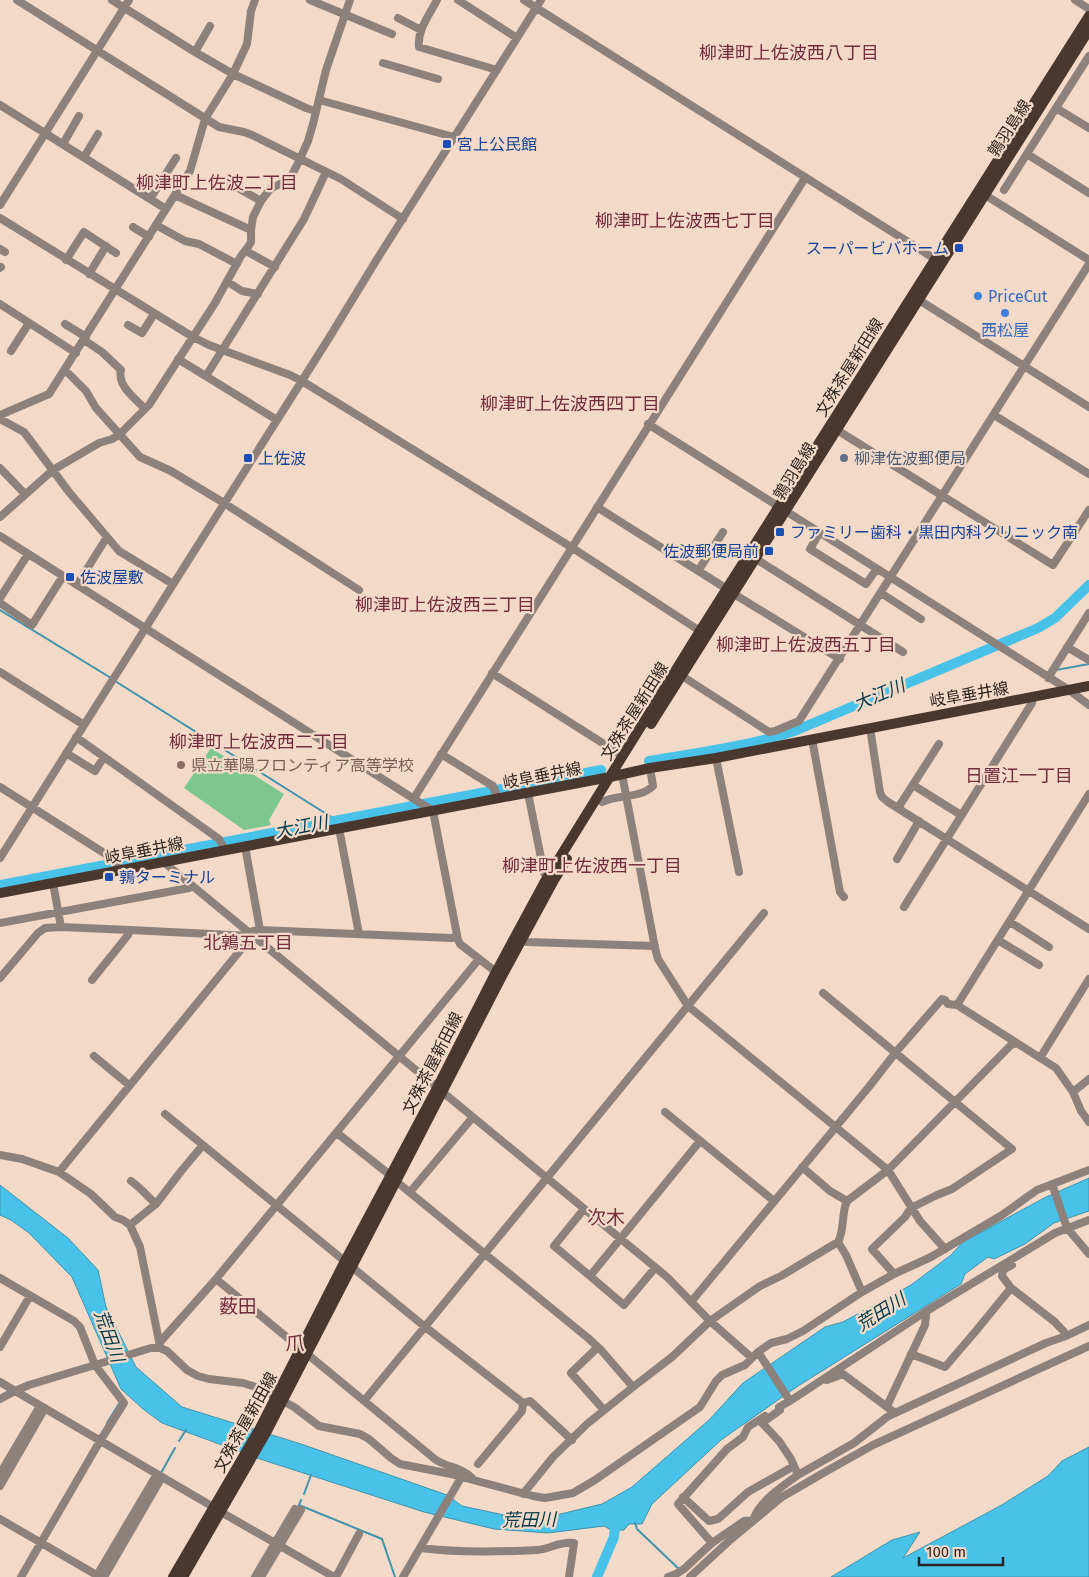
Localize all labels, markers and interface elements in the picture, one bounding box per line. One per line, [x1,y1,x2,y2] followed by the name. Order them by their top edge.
[699,42,879,64] district label: 柳津町上佐波西八丁目
[984,96,1035,160] street label: 鶉羽島線
[457,135,537,154] place label: 宮上公民館
[441,138,453,150] marker: 宮上公民館
[136,172,298,194] district label: 柳津町上佐波二丁目
[595,210,775,232] district label: 柳津町上佐波西七丁目
[806,239,949,258] place label: スーパービバホーム
[953,242,965,254] marker: スーパービバホーム
[988,287,1048,306] place label: PriceCut
[972,290,984,302] marker: PriceCut
[999,307,1011,319] marker: 西松屋
[812,315,887,420] street label: 文殊茶屋新田線
[981,321,1029,340] place label: 西松屋
[480,393,660,415] district label: 柳津町上佐波西四丁目
[769,439,819,503] street label: 鶉羽島線
[258,449,306,468] place label: 上佐波
[854,449,966,468] place label: 柳津佐波郵便局
[242,452,254,464] marker: 上佐波
[838,452,850,464] marker: 柳津佐波郵便局
[790,523,1078,542] place label: ファミリー歯科・黒田内科クリニック南
[774,526,786,538] marker: ファミリー歯科・黒田内科クリニック南
[663,542,759,561] place label: 佐波郵便局前
[763,545,775,557] marker: 佐波郵便局前
[80,568,144,587] place label: 佐波屋敷
[64,571,76,583] marker: 佐波屋敷
[355,594,535,616] district label: 柳津町上佐波西三丁目
[716,634,896,656] district label: 柳津町上佐波西五丁目
[597,659,672,764] street label: 文殊茶屋新田線
[850,674,910,716] water label: 大江川
[928,678,1010,711] street label: 岐阜垂井線
[169,731,349,753] district label: 柳津町上佐波西二丁目
[191,756,414,775] place label: 県立華陽フロンティア高等学校
[175,759,187,771] marker: 県立華陽フロンティア高等学校
[501,759,583,792] street label: 岐阜垂井線
[965,765,1073,787] district label: 日置江一丁目
[272,811,332,843] water label: 大江川
[103,834,185,867] street label: 岐阜垂井線
[502,855,682,877] district label: 柳津町上佐波西一丁目
[119,868,215,887] place label: 鶉ターミナル
[103,871,115,883] marker: 鶉ターミナル
[203,932,293,954] district label: 北鶉五丁目
[399,1009,466,1117] street label: 文殊茶屋新田線
[587,1206,625,1229] district label: 次木
[852,1287,911,1336] water label: 荒田川
[219,1295,257,1318] district label: 薮田
[89,1307,129,1367] water label: 荒田川
[285,1332,305,1355] district label: 爪
[210,1369,281,1476] street label: 文殊茶屋新田線
[502,1508,558,1531] water label: 荒田川
[919,1534,1003,1566] scale bar
[926,1543,966,1561] text: 100 m

